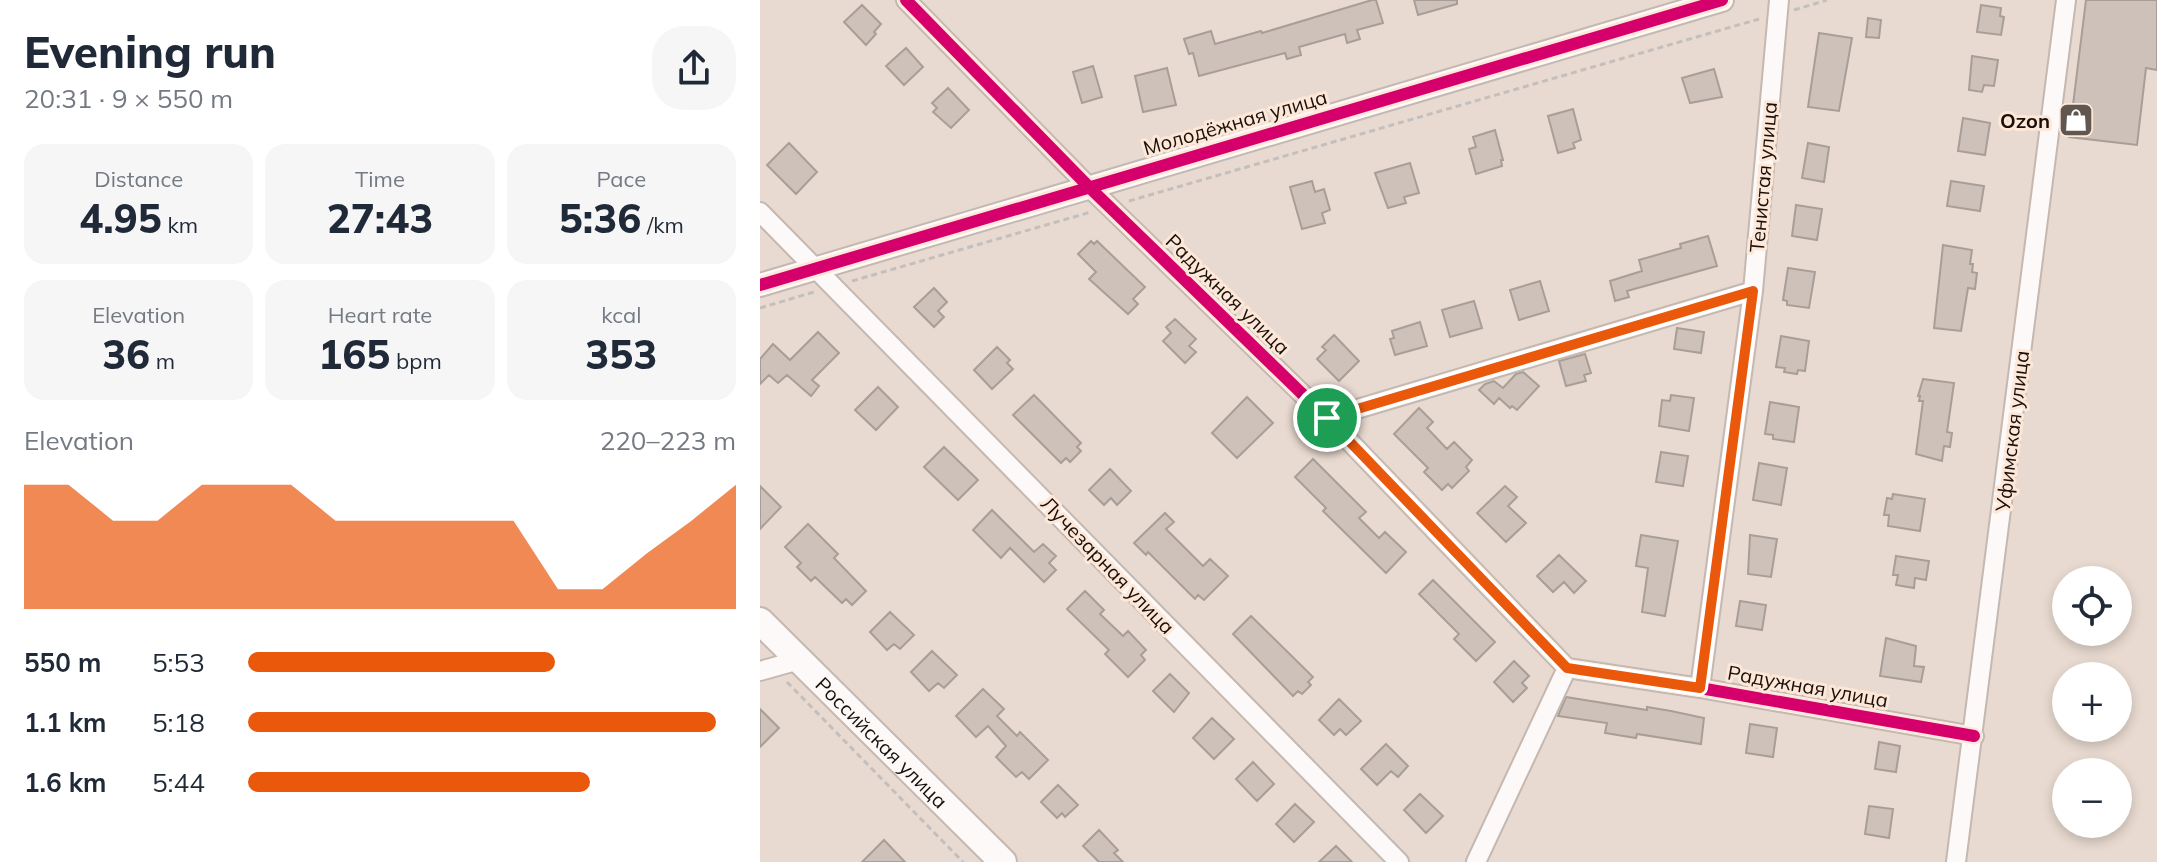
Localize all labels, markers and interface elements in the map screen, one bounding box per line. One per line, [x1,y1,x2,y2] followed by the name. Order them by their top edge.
[24,24,276,79] text: Evening run
[652,26,736,110] button: share
[24,82,233,115] text: 20:31 · 9 × 550 m
[1140,84,1330,160] street label: Молодёжная улица
[1744,101,1782,253] street label: Тенистая улица
[2057,101,2095,139] shop icon: Ozon
[2000,108,2050,133] place label: Ozon
[94,165,183,193] text: Distance
[355,165,405,193] text: Time
[597,165,646,193] text: Pace
[79,193,162,243] text: 4.95
[327,193,433,243] text: 27:43
[559,193,641,243] text: 5:36
[162,211,198,239] text: km
[641,211,684,239] text: /km
[1161,228,1295,360] street label: Радужная улица
[92,301,185,329] text: Elevation
[328,301,432,329] text: Heart rate
[601,301,641,329] text: kcal
[102,329,150,379] text: 36
[318,329,390,379] text: 165
[585,329,657,379] text: 353
[150,347,175,375] text: m
[390,347,442,375] text: bpm
[1990,349,2034,514] street label: Уфимская улица
[1293,384,1361,452] pin
[1305,396,1349,440] icon: arrive
[24,424,134,457] text: Elevation
[600,424,736,457] text: 220–223 m
[1036,491,1180,639] street label: Лучезарная улица
[2052,566,2132,838] map controls
[2052,566,2132,646] button: locate
[24,646,101,679] text: 550 m
[152,646,205,679] text: 5:53
[1726,660,1890,712] street label: Радужная улица
[2052,662,2132,742] button: +
[811,671,953,813] street label: Российская улица
[24,706,107,739] text: 1.1 km
[152,706,205,739] text: 5:18
[2052,758,2132,838] button: −
[24,766,107,799] text: 1.6 km
[152,766,205,799] text: 5:44

